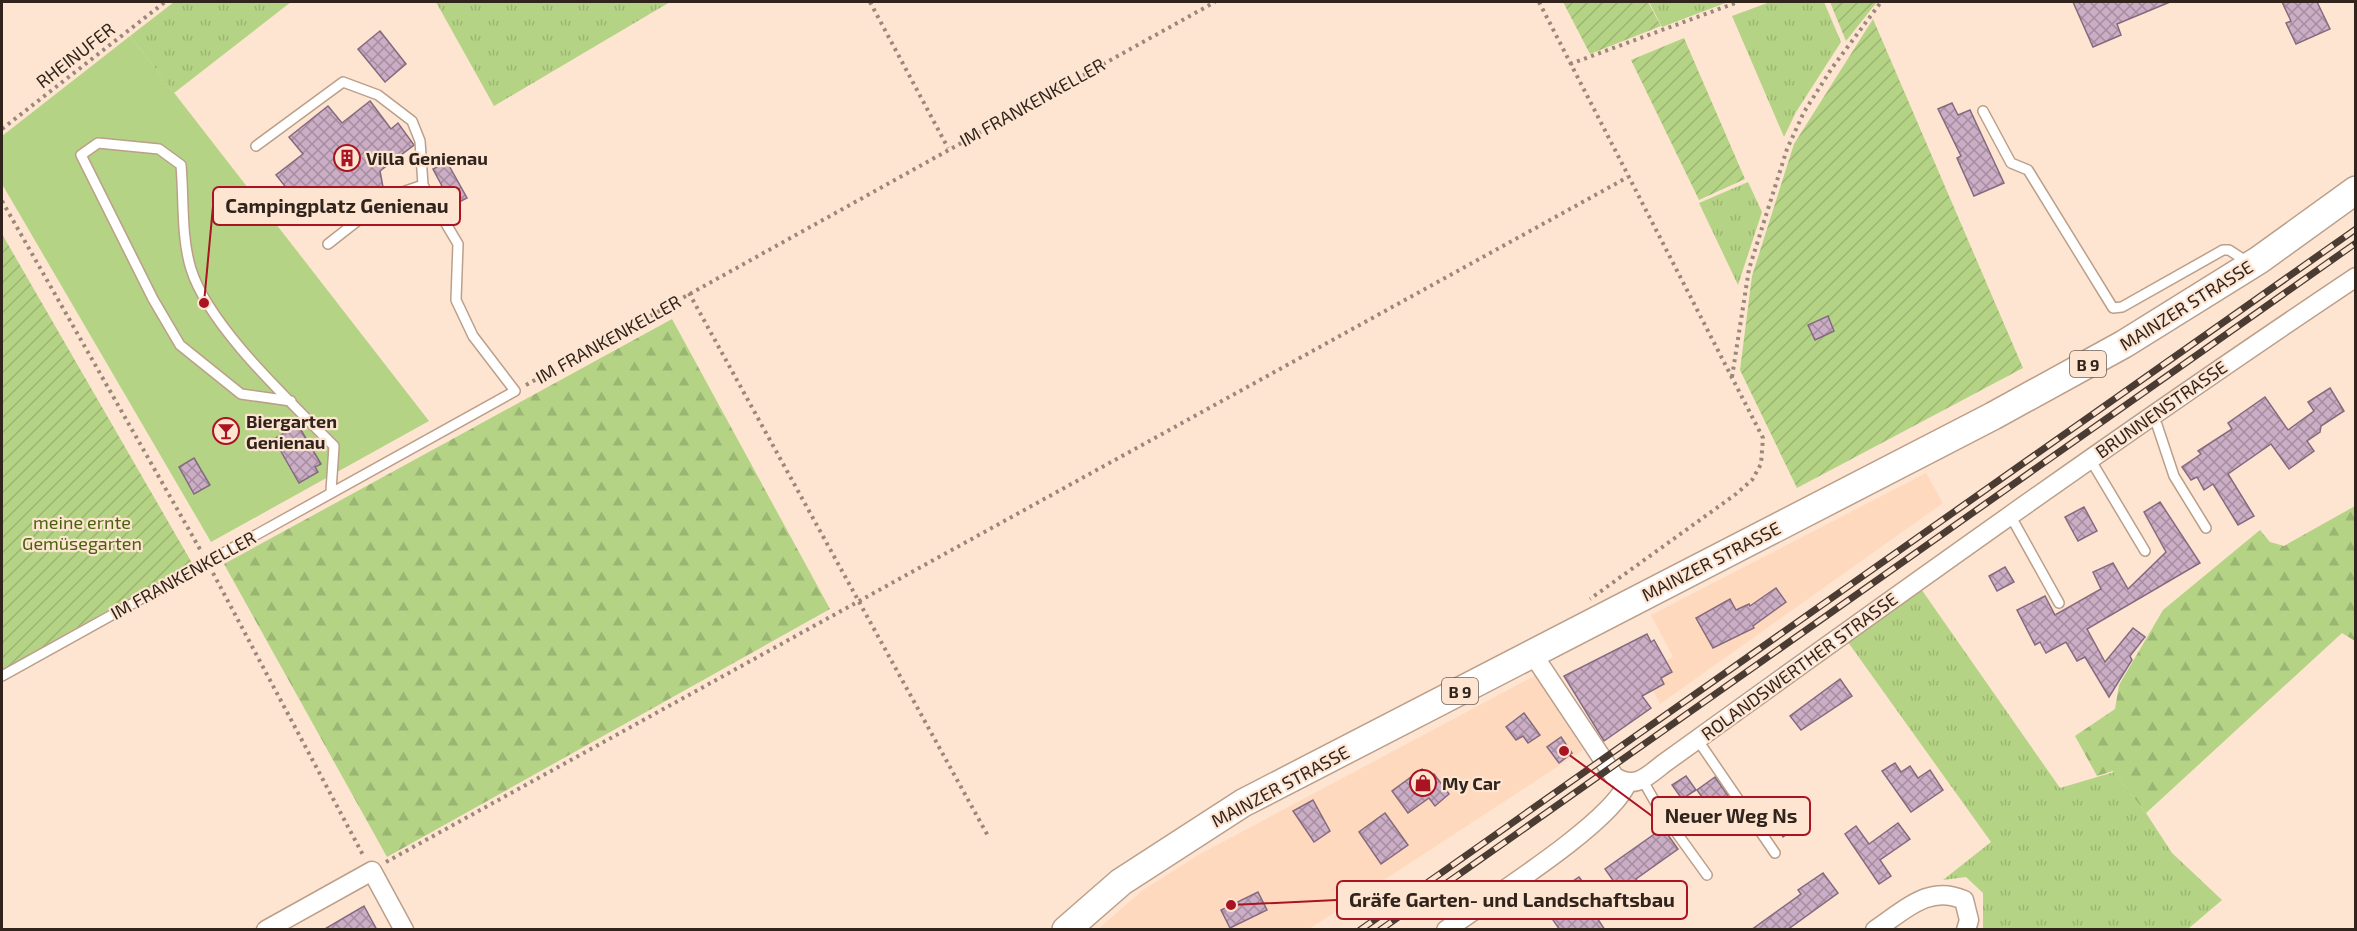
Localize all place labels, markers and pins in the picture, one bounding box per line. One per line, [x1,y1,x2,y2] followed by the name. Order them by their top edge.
[332,143,362,173] building icon: Villa Genienau
[366,147,488,169] place label: Villa Genienau
[213,187,460,225] callout: Campingplatz Genienau
[246,410,337,453] place label: Biergarten Genienau
[211,416,241,446] bar icon: Biergarten Genienau
[1408,768,1438,798] shop icon: My Car
[1442,772,1501,794] place label: My Car
[1652,797,1810,835] callout: Neuer Weg Ns
[1337,881,1687,919] callout: Gräfe Garten- und Landschaftsbau

